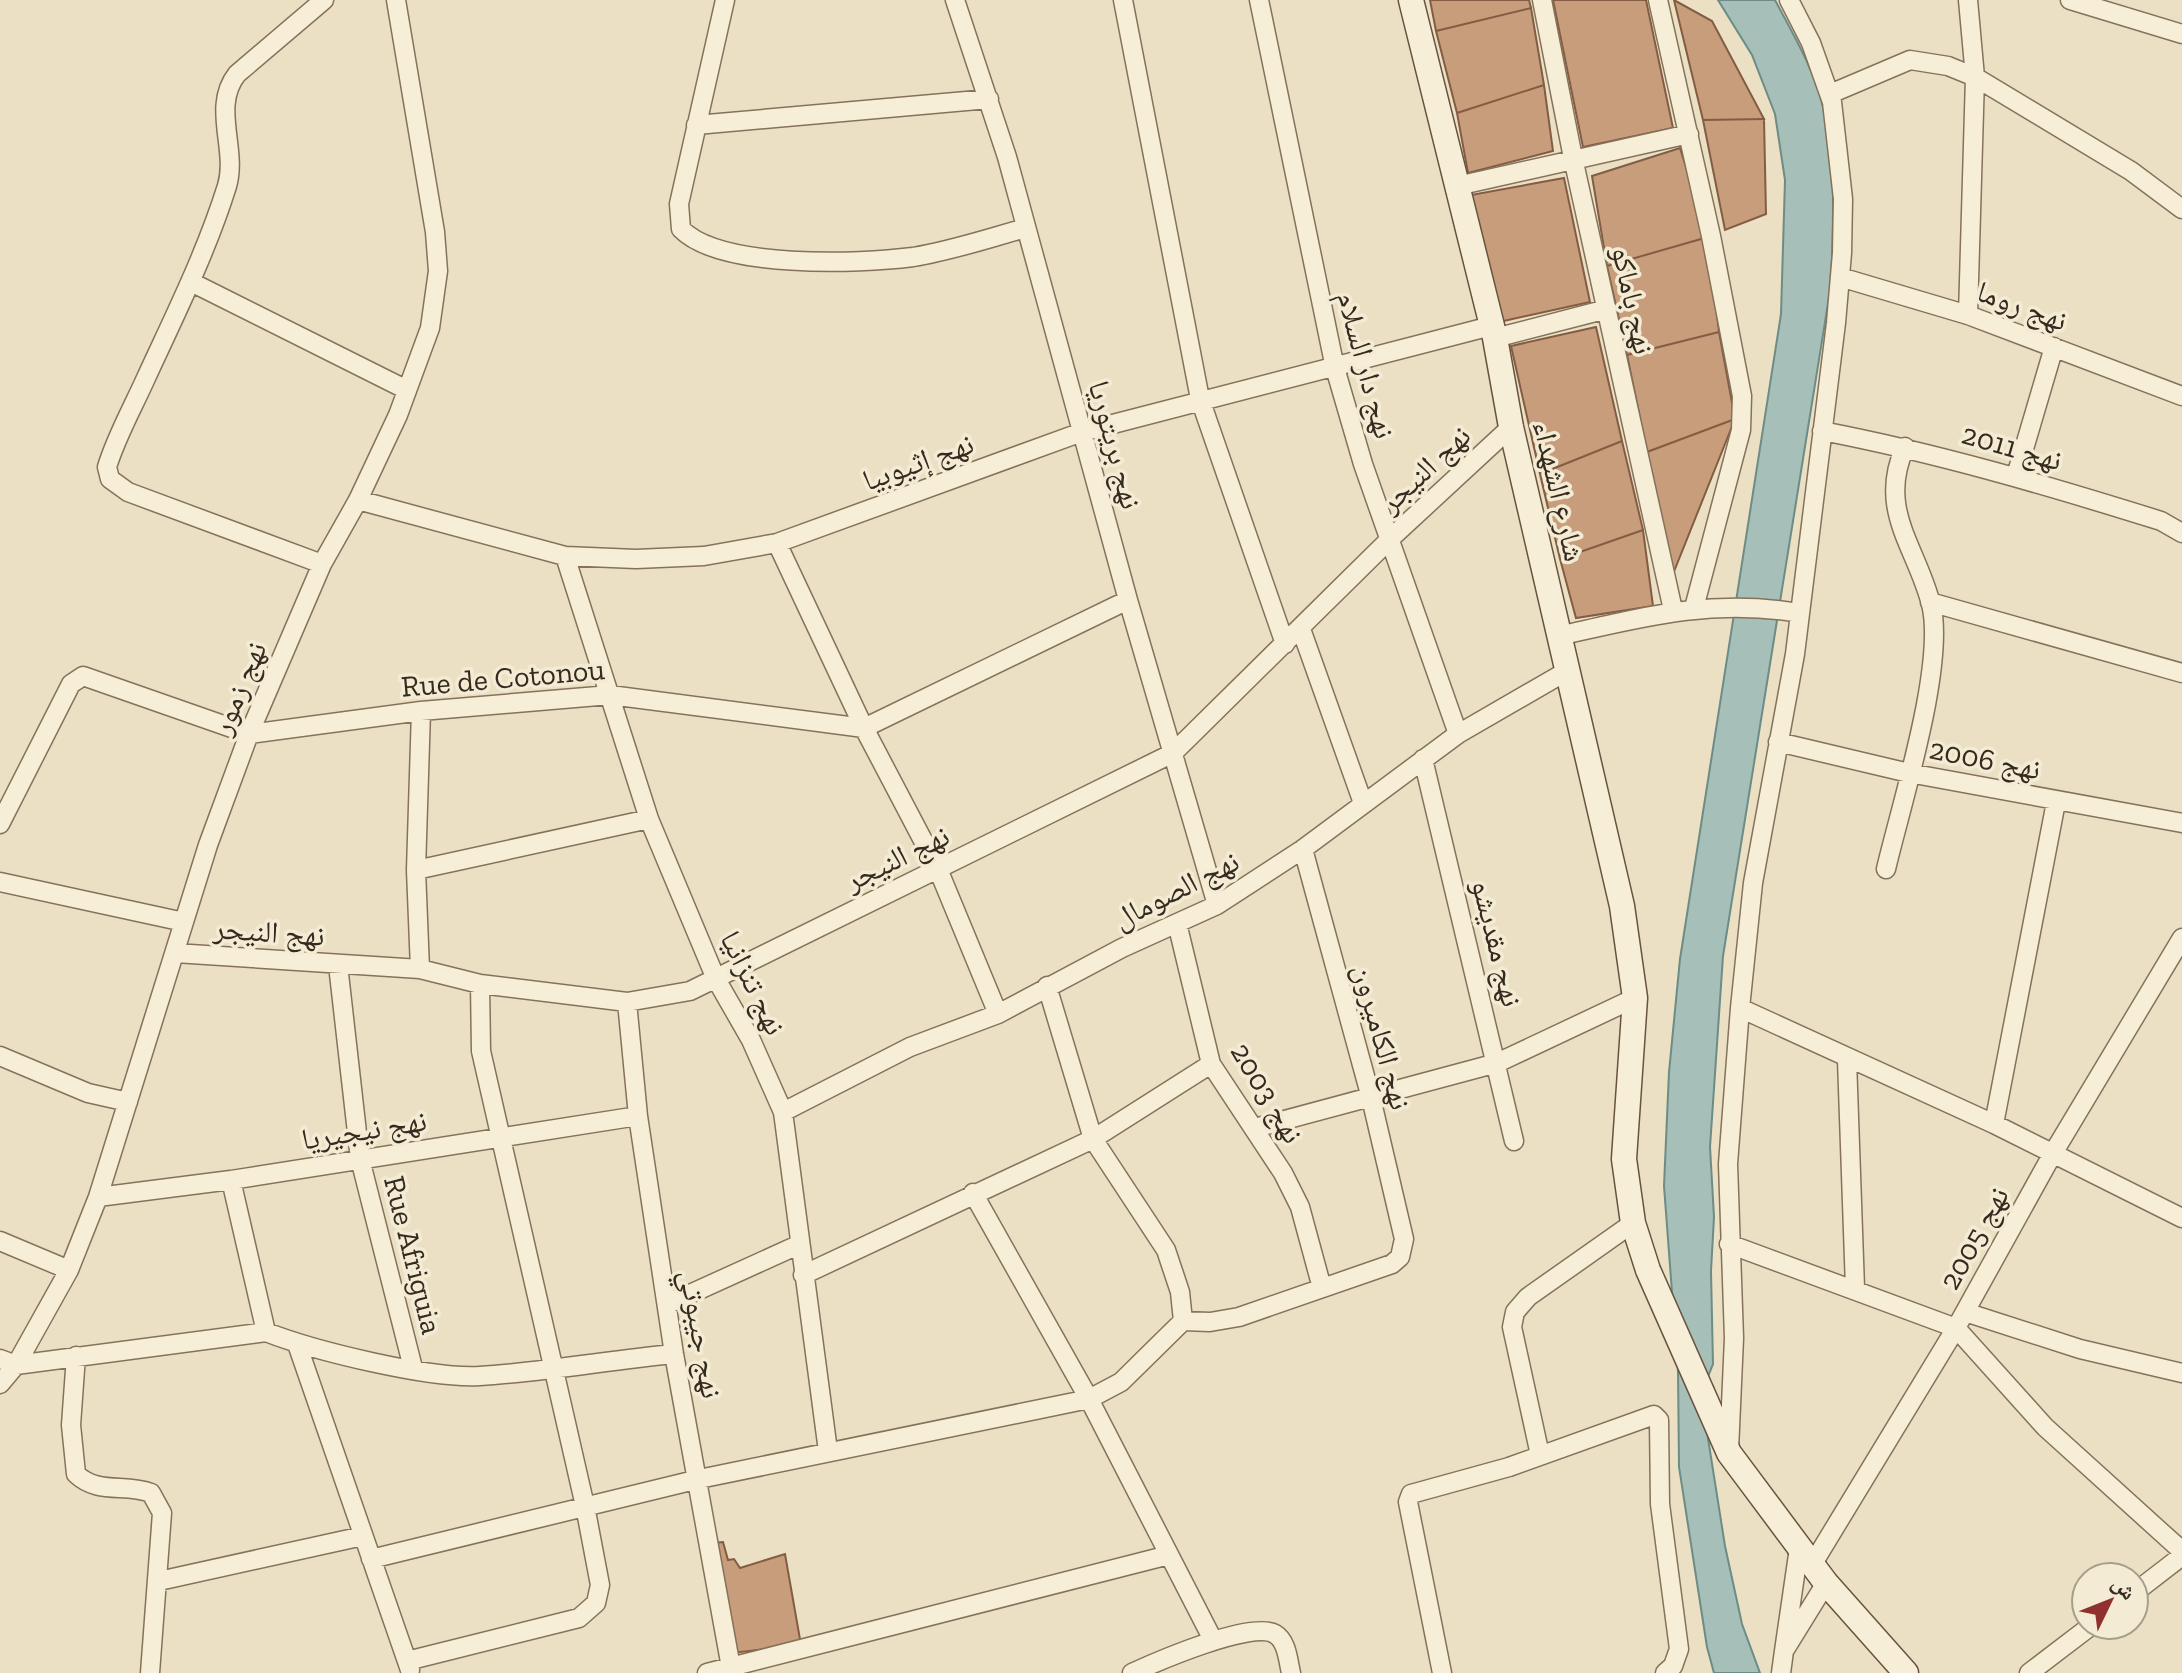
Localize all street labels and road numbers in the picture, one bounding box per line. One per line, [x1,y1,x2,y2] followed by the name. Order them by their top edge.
[1603,242,1662,358] street label: نهج باماكو
[1972,273,2072,340] street label: نهج روما
[1328,288,1403,443] street label: نهج دار السلام
[1080,377,1149,513] street label: نهج بريتوريا
[1958,416,2066,479] street label: نهج 2011
[1524,417,1593,565] street label: شارع الشهداء
[1371,418,1479,522] street label: نهج النيجر
[858,425,979,500] street label: نهج إثيوبيا
[203,636,276,741] street label: نهج زمور
[400,651,607,705] street label: Rue de Cotonou
[1926,731,2044,788] street label: نهج 2006
[838,817,956,900] street label: نهج النيجر
[1107,843,1245,938] street label: نهج الصومال
[1463,875,1530,1011] street label: نهج مقديشو
[211,910,326,955] street label: نهج النيجر
[712,925,794,1041] street label: نهج تنزانيا
[1344,960,1419,1114] street label: نهج الكاميرون
[1222,1036,1311,1150] street label: نهج 2003
[299,1102,429,1159] street label: نهج نيجيريا
[376,1172,450,1338] street label: Rue Afriguia
[1931,1180,2018,1296] street label: نهج 2005
[666,1267,730,1402] street label: نهج جيبوتي

